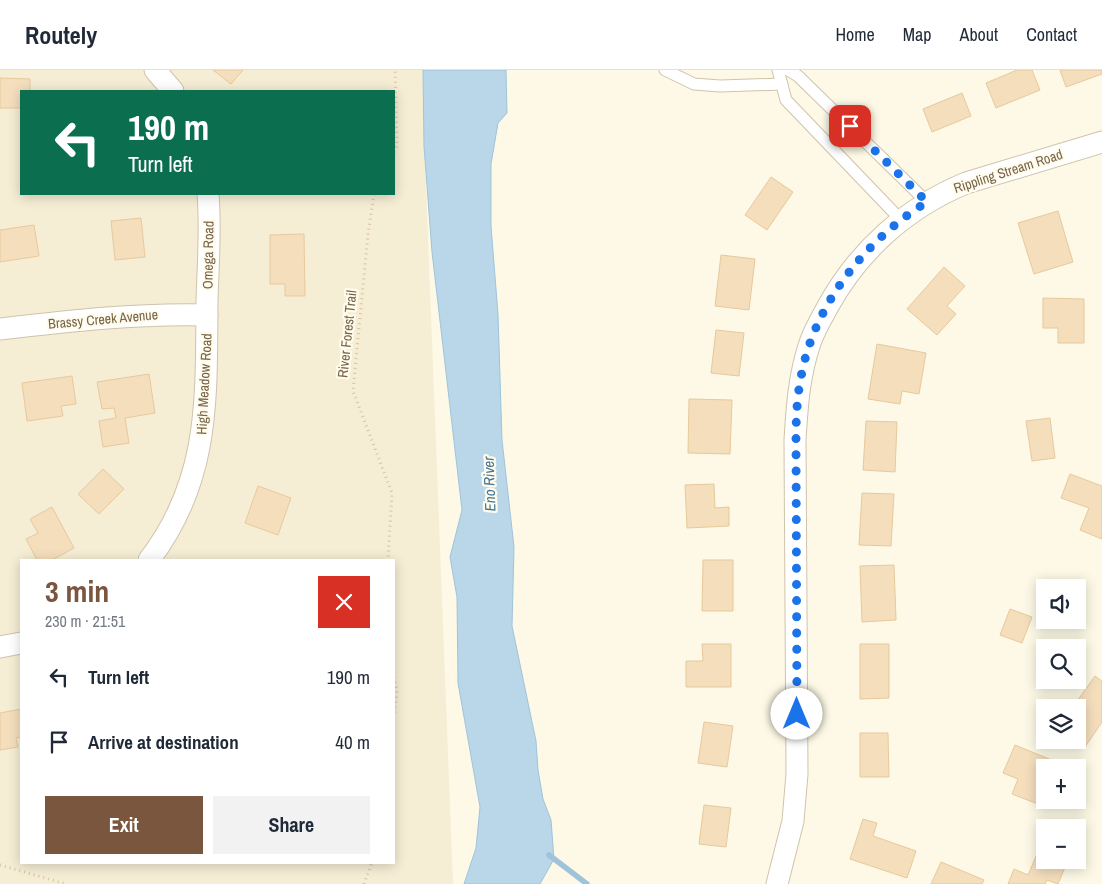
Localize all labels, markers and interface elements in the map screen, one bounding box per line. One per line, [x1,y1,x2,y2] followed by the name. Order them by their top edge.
[25,19,97,51] text: Routely
[835,22,875,47] text: Home
[903,22,932,47] text: Map
[960,22,998,47] text: About
[1026,22,1077,47] text: Contact
[128,104,209,151] text: 190 m
[829,105,871,147] pin
[45,110,110,175] icon: left
[836,112,864,140] icon: arrive
[951,145,1065,197] street label: Rippling Stream Road
[128,149,193,179] text: Turn left
[198,221,218,289] street label: Omega Road
[333,289,361,379] street label: River Forest Trail
[47,305,159,333] street label: Brassy Creek Avenue
[192,333,216,435] street label: High Meadow Road
[478,455,500,512] water label: Eno River
[45,571,109,611] text: 3 min
[318,576,370,628] button: close
[1036,579,1086,869] map controls
[1036,579,1086,629] button: sound
[45,610,125,632] text: 230 m · 21:51
[1036,639,1086,689] button: search
[45,663,73,691] icon: left
[88,664,149,690] text: Turn left
[327,664,370,690] text: 190 m
[770,687,822,739] position arrow
[1036,699,1086,749] button: layers
[45,728,73,756] icon: arrive
[88,729,239,755] text: Arrive at destination
[335,729,370,755] text: 40 m
[1036,759,1086,809] button: +
[45,796,203,854] button: Exit
[213,796,370,854] button: Share
[1036,819,1086,869] button: −

